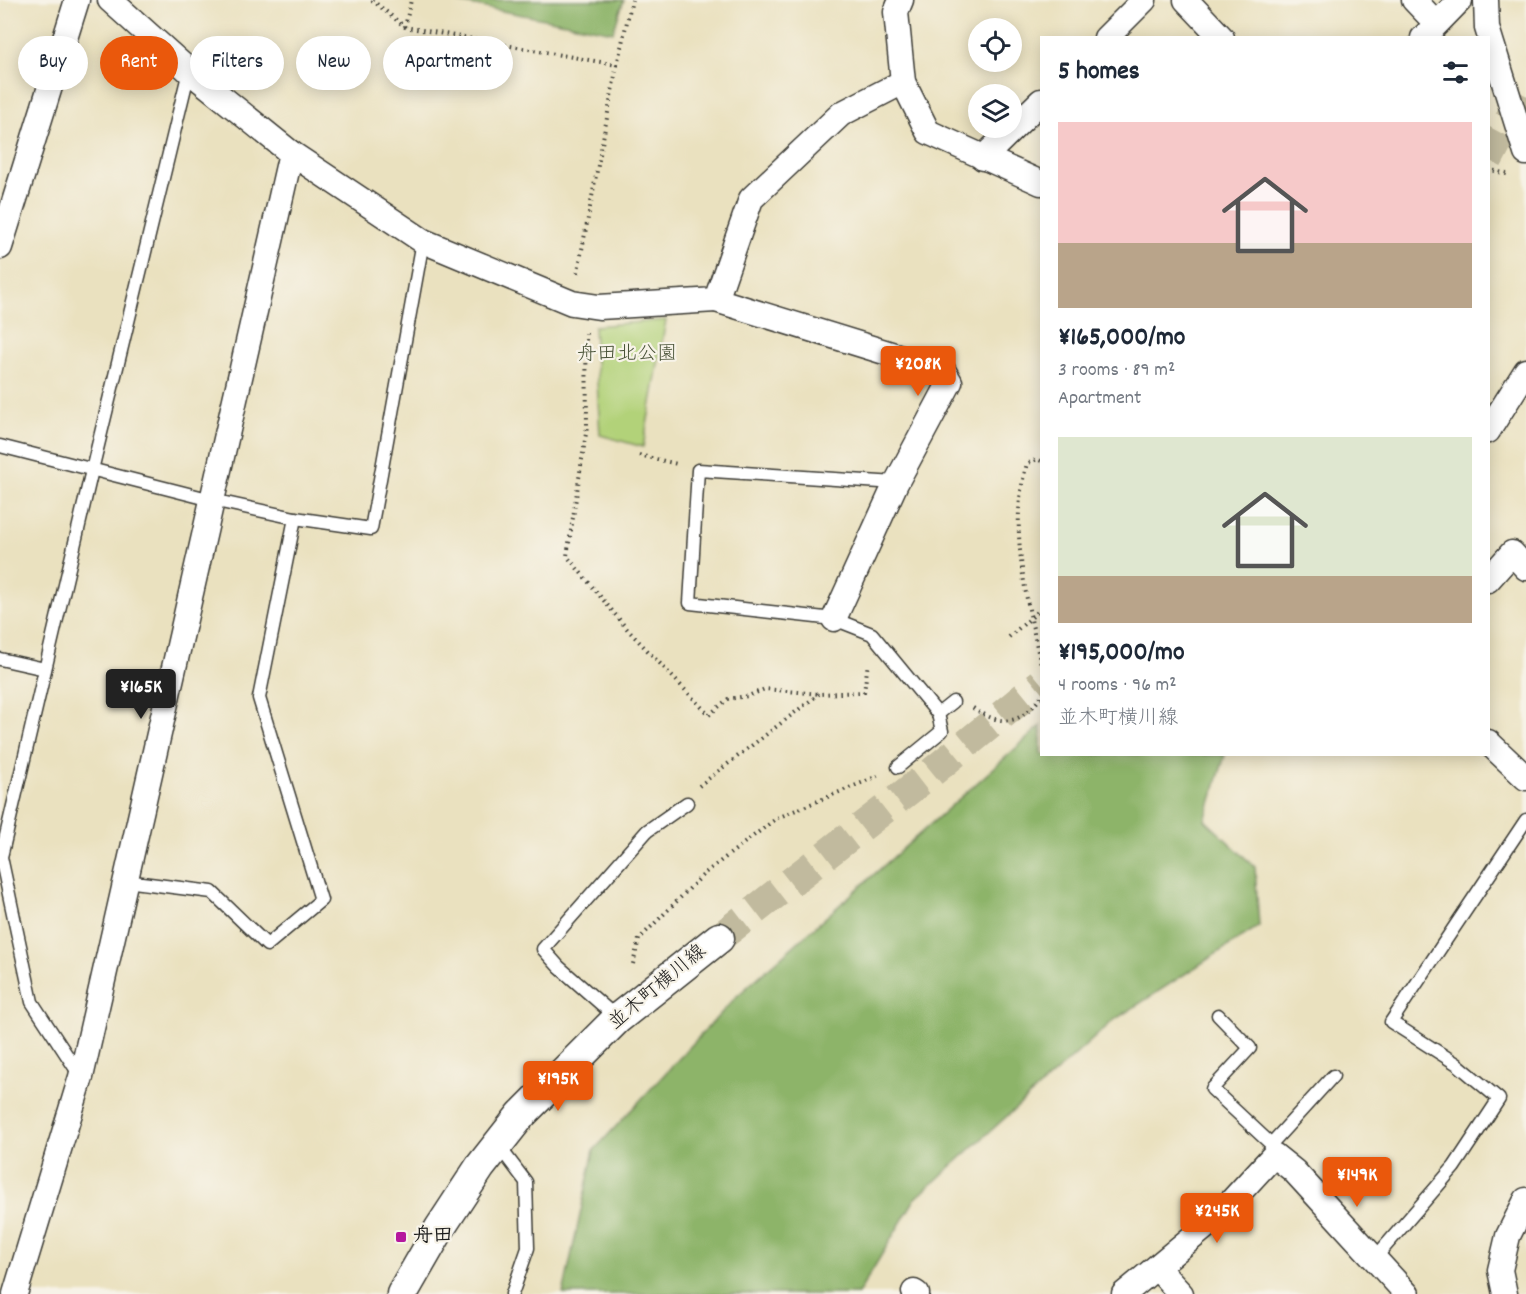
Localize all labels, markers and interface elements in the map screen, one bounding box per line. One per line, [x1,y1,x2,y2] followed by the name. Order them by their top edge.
[968,18,1022,138] map controls
[968,18,1022,72] button: locate
[18,36,88,90] chip: Buy
[100,36,178,90] chip: Rent
[190,36,284,90] chip: Filters
[296,36,371,90] chip: New
[383,36,513,90] chip: Apartment
[1058,54,1140,91] text: 5 homes
[1439,56,1472,89] icon: filters
[968,84,1022,138] button: layers
[1211,161,1319,269] icon: home
[1058,320,1185,357] text: ¥165,000/mo
[577,341,677,369] park label: 舟田北公園
[876,346,960,397] pin: ¥208K
[895,351,941,379] text: ¥208K
[1058,357,1175,385] text: 3 rooms · 89 m²
[1058,385,1141,413] text: Apartment
[1211,476,1319,584] icon: home
[1058,635,1185,672] text: ¥195,000/mo
[99,669,183,720] pin: ¥165K
[1058,672,1177,700] text: 4 rooms · 96 m²
[120,674,162,702] text: ¥165K
[1058,705,1178,733] text: 並木町横川線
[603,939,713,1037] street label: 並木町横川線
[516,1061,600,1112] pin: ¥195K
[537,1066,579,1094] text: ¥195K
[1315,1157,1399,1208] pin: ¥149K
[1337,1162,1377,1190] text: ¥149K
[1175,1193,1259,1244] pin: ¥245K
[1194,1198,1240,1226] text: ¥245K
[413,1223,453,1251] place label: 舟田
[394,1230,408,1244] marker: 舟田

